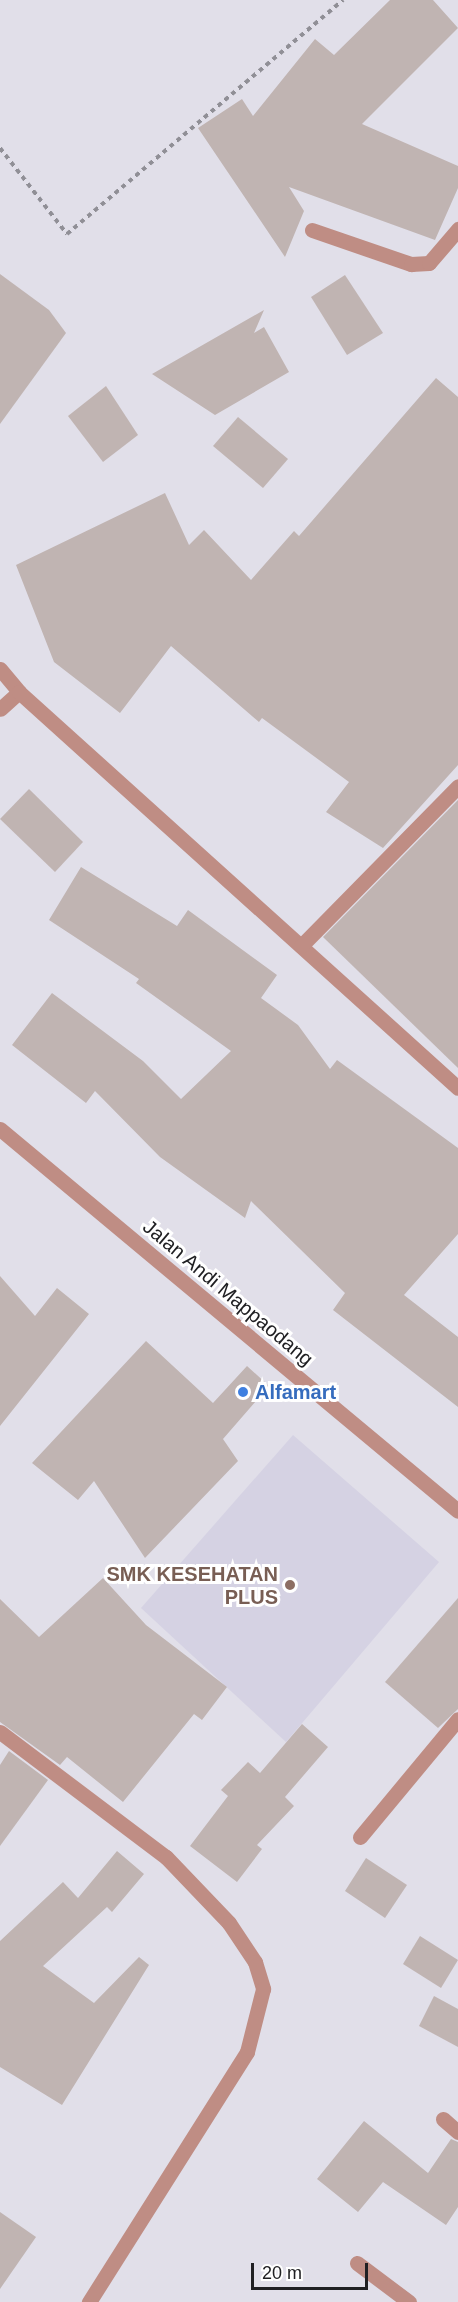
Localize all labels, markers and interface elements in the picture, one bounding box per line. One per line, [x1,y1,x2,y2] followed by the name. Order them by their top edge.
[138,1214,318,1372] street label: Jalan Andi Mappaodang
[255,1380,336,1404] place label: Alfamart
[236,1385,250,1399] marker: Alfamart
[107,1562,278,1609] place label: SMK KESEHATAN PLUS
[283,1578,297,1592] marker: SMK KESEHATAN PLUS
[254,2251,371,2289] scale bar
[262,2263,302,2283] text: 20 m

